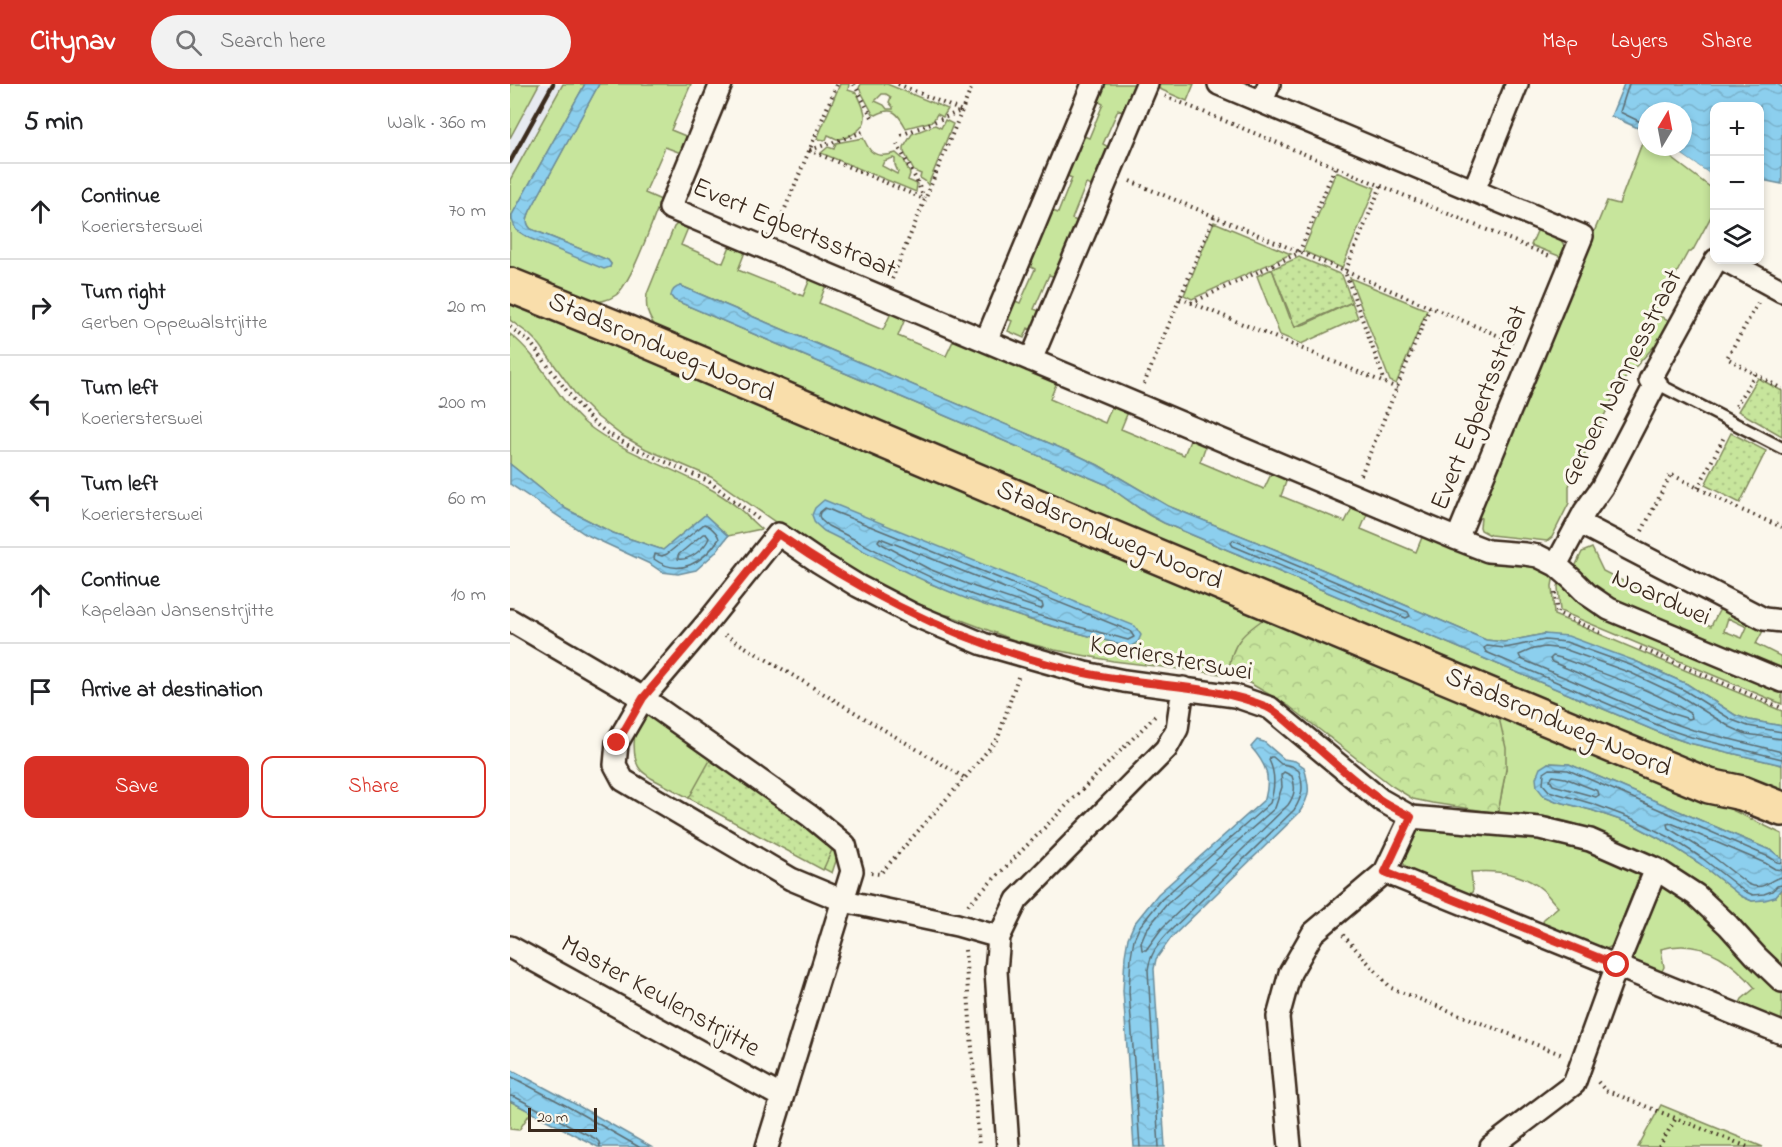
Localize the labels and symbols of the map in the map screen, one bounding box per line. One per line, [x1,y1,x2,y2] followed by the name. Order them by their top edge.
[1638,102,1692,156] north arrow
[686,168,902,290] street label: Evert Egbertsstraat
[1550,263,1694,493] street label: Gerben Nannesstraat
[542,283,780,413] street label: Stadsrondweg-Noord
[1421,300,1539,516] street label: Evert Egbertsstraat
[990,471,1228,601] street label: Stadsrondweg-Noord
[1605,559,1717,637] street label: Noardwei
[1087,626,1255,692] street label: Koeriersterswei
[1439,658,1677,788] street label: Stadsrondweg-Noord
[603,729,629,755] route end
[553,926,768,1069] street label: Master Keulenstrjitte
[1603,951,1629,977] route start
[528,1105,597,1132] scale bar

